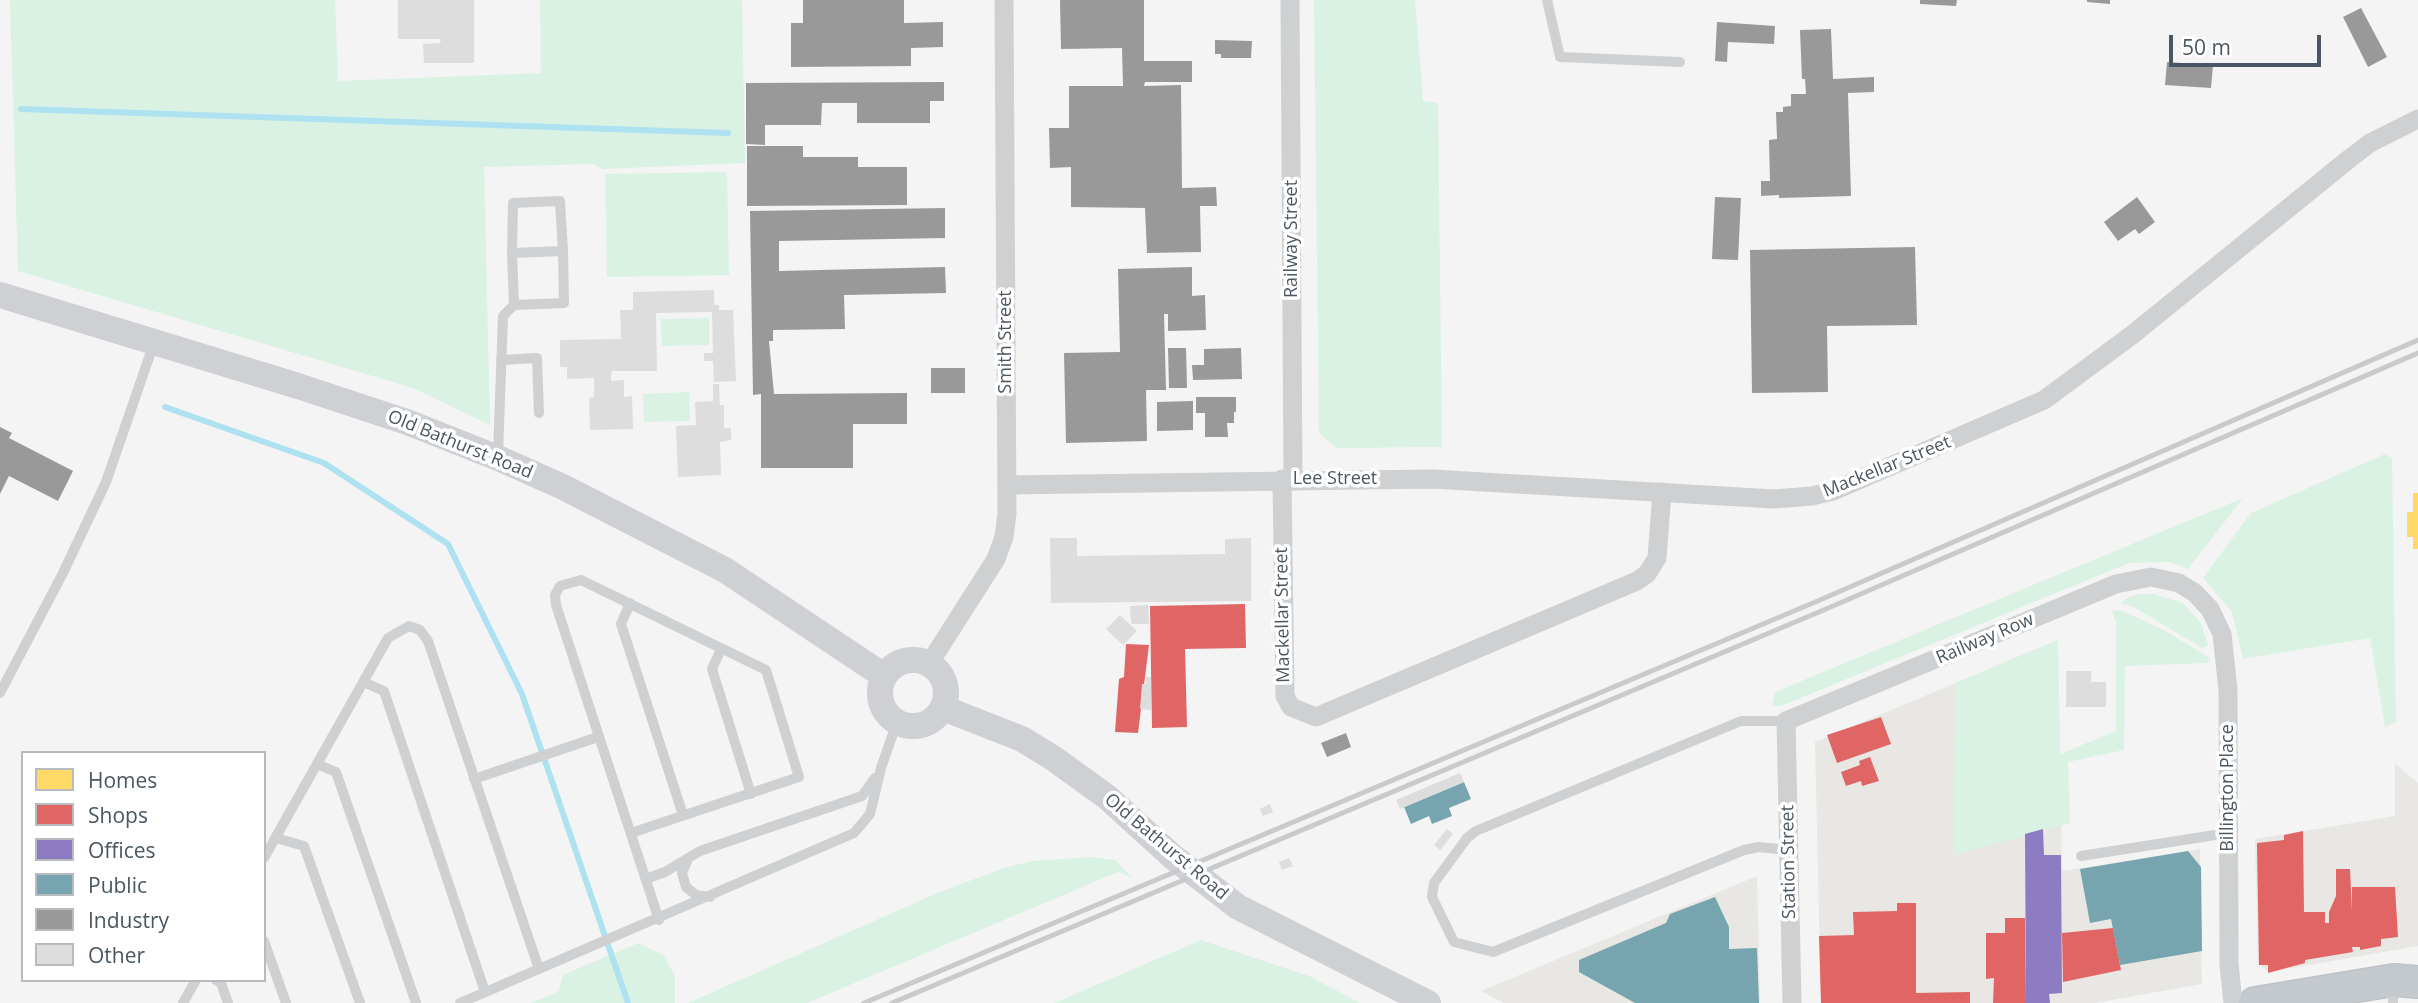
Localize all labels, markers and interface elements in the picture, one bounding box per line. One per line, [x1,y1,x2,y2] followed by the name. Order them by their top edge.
[2173,21,2325,65] scale bar
[2182,33,2231,61] text: 50 m
[1281,180,1303,298] street label: Railway Street
[995,290,1017,394] street label: Smith Street
[384,406,536,484] street label: Old Bathurst Road
[1820,432,1954,502] street label: Mackellar Street
[1293,468,1377,490] street label: Lee Street
[1271,547,1295,683] street label: Mackellar Street
[1933,609,2037,669] street label: Railway Row
[2217,724,2239,852] street label: Billington Place
[21,751,266,982] legend
[88,766,157,794] text: Homes
[1100,789,1232,905] street label: Old Bathurst Road
[88,801,148,829] text: Shops
[1777,805,1801,919] street label: Station Street
[88,836,156,864] text: Offices
[88,871,147,899] text: Public
[88,906,169,934] text: Industry
[88,941,145,969] text: Other

